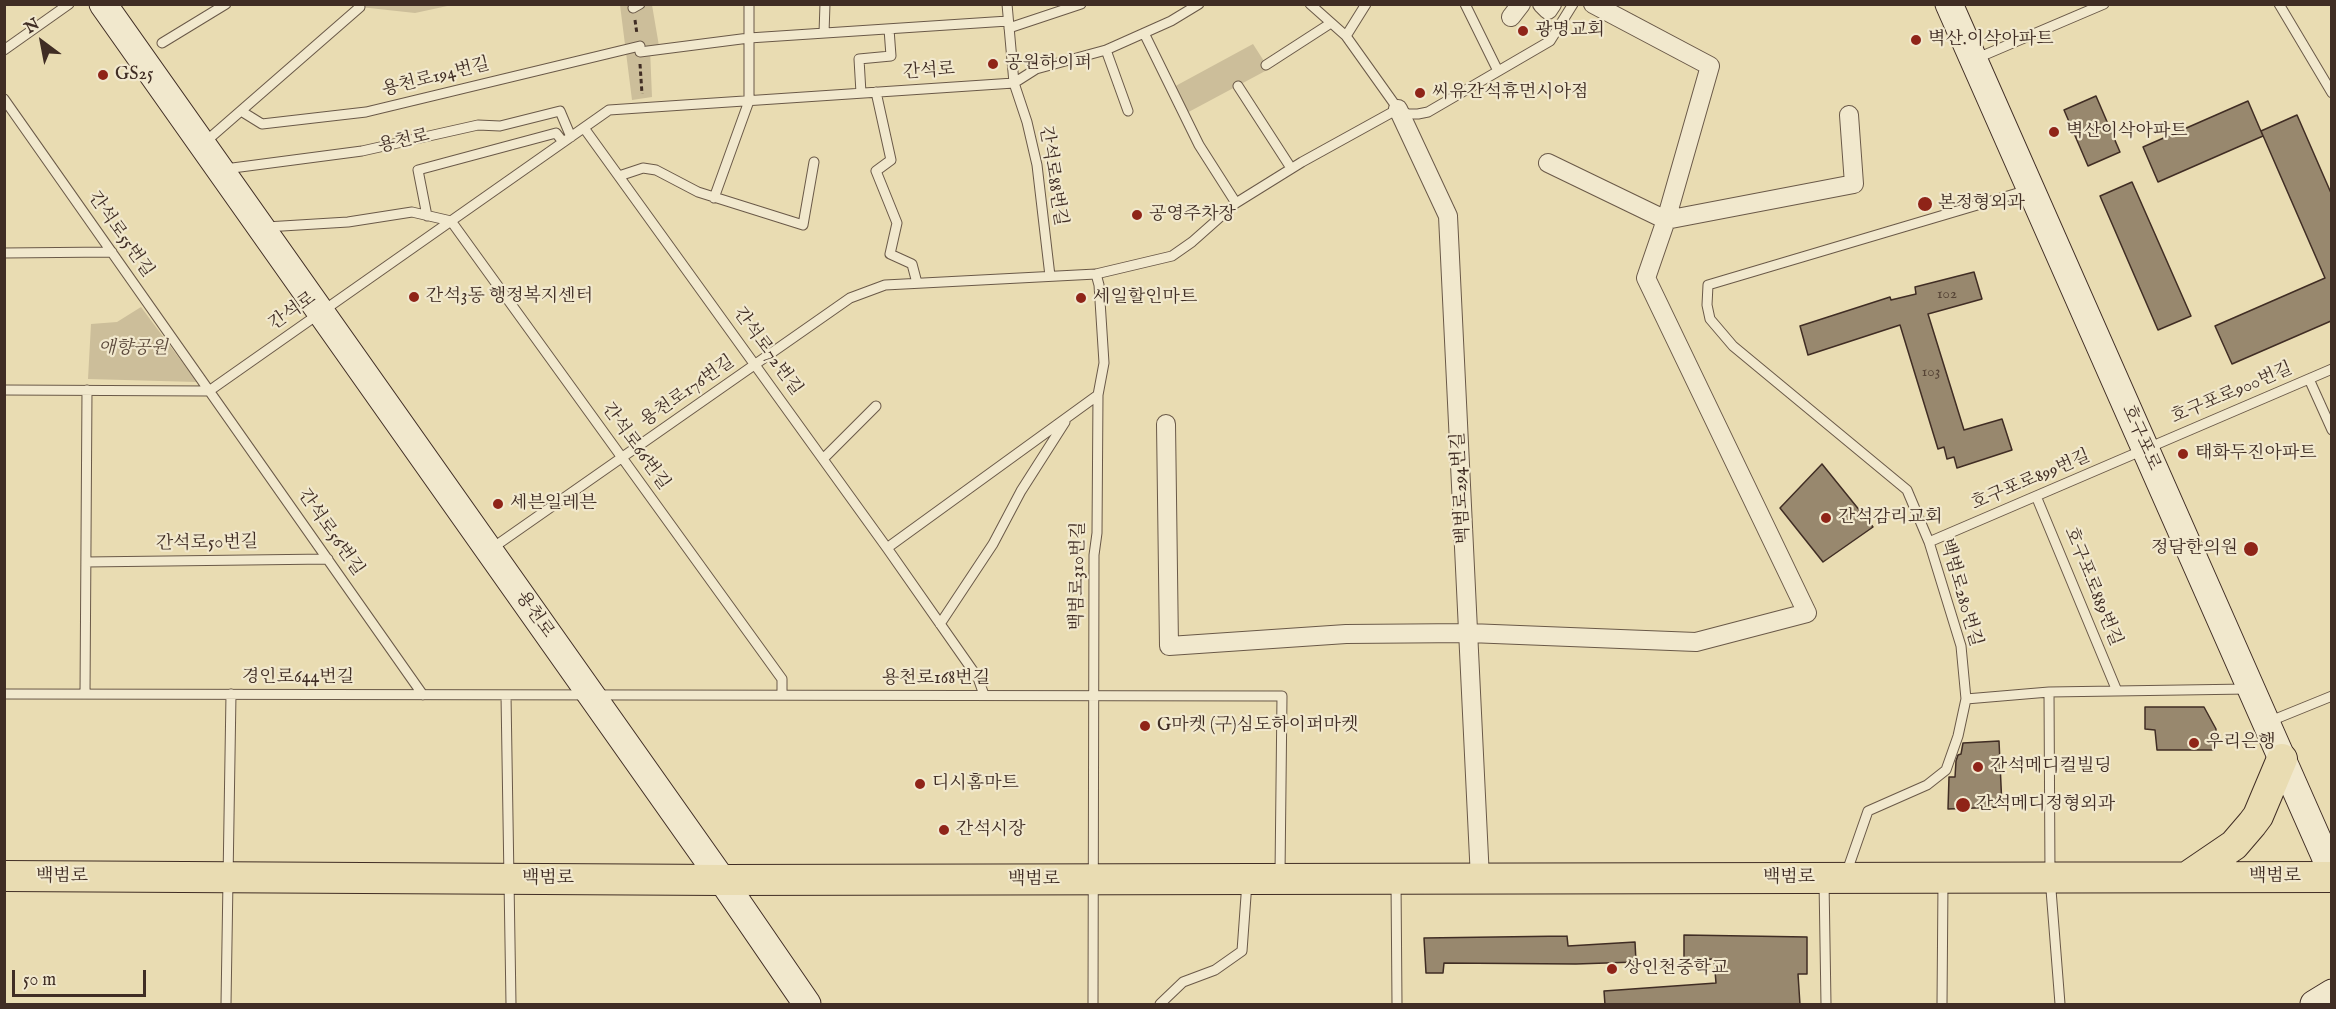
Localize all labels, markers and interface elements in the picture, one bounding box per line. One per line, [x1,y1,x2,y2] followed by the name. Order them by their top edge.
[12,12,72,72] north arrow
[21,15,44,39] text: N
[1535,20,1605,42] place label: 광명교회
[1516,24,1530,38] marker: 광명교회
[1928,29,2054,51] place label: 벽산.이삭아파트
[1909,33,1923,47] marker: 벽산.이삭아파트
[1005,53,1092,75] place label: 공원하이퍼
[380,54,492,102] street label: 용천로194번길
[986,57,1000,71] marker: 공원하이퍼
[902,59,956,85] street label: 간석로
[115,64,153,86] place label: GS25
[96,68,110,82] marker: GS25
[1432,82,1588,104] place label: 씨유간석휴먼시아점
[1413,86,1427,100] marker: 씨유간석휴먼시아점
[2066,121,2188,143] place label: 벽산이삭아파트
[1033,124,1071,228] street label: 간석로88번길
[2047,125,2061,139] marker: 벽산이삭아파트
[376,126,432,158] street label: 용천로
[82,188,158,282] street label: 간석로55번길
[1938,193,2025,215] place label: 본정형외과
[1916,195,1934,213] marker: 본정형외과
[1149,204,1236,226] place label: 공영주차장
[1130,208,1144,222] marker: 공영주차장
[426,286,593,308] place label: 간석3동 행정복지센터
[1937,286,1957,304] house number: 102
[1093,287,1197,309] place label: 세일할인마트
[265,288,321,336] street label: 간석로
[407,290,421,304] marker: 간석3동 행정복지센터
[1074,291,1088,305] marker: 세일할인마트
[728,304,806,400] street label: 간석로72번길
[98,338,168,360] park label: 애향공원
[637,352,739,432] street label: 용천로176번길
[2168,359,2296,429] street label: 호구포로900번길
[1922,364,1940,382] house number: 103
[596,399,674,495] street label: 간석로66번길
[2116,402,2164,474] street label: 호구포로
[1448,432,1476,544] street label: 백범로294번길
[2195,443,2317,465] place label: 태화두진아파트
[1968,446,2094,516] street label: 호구포로899번길
[2176,447,2190,461] marker: 태화두진아파트
[292,485,368,581] street label: 간석로56번길
[510,493,597,515] place label: 세븐일레븐
[491,497,505,511] marker: 세븐일레븐
[1838,507,1942,529] place label: 간석감리교회
[1819,511,1833,525] marker: 간석감리교회
[1067,521,1091,631] street label: 백범로310번길
[2058,524,2126,650] street label: 호구포로889번길
[156,532,258,556] street label: 간석로50번길
[1934,537,1986,649] street label: 백범로280번길
[2151,538,2238,560] place label: 정담한의원
[2242,540,2260,558] marker: 정담한의원
[510,587,558,643] street label: 용천로
[242,667,354,689] street label: 경인로644번길
[882,668,990,690] street label: 용천로168번길
[1157,715,1358,737] place label: G마켓 (구)심도하이퍼마켓
[1138,719,1152,733] marker: G마켓 (구)심도하이퍼마켓
[2206,732,2276,754] place label: 우리은행
[2187,736,2201,750] marker: 우리은행
[1990,756,2112,778] place label: 간석메디컬빌딩
[1971,760,1985,774] marker: 간석메디컬빌딩
[932,773,1019,795] place label: 디시홈마트
[913,777,927,791] marker: 디시홈마트
[1976,794,2115,816] place label: 간석메디정형외과
[1954,796,1972,814] marker: 간석메디정형외과
[956,819,1026,841] place label: 간석시장
[937,823,951,837] marker: 간석시장
[36,866,88,888] street label: 백범로
[2249,866,2301,888] street label: 백범로
[1763,867,1815,889] street label: 백범로
[522,868,574,890] street label: 백범로
[1008,869,1060,891] street label: 백범로
[15,958,148,996] scale bar
[1624,958,1728,980] place label: 상인천중학교
[1605,962,1619,976] marker: 상인천중학교
[23,969,56,992] text: 50 m

